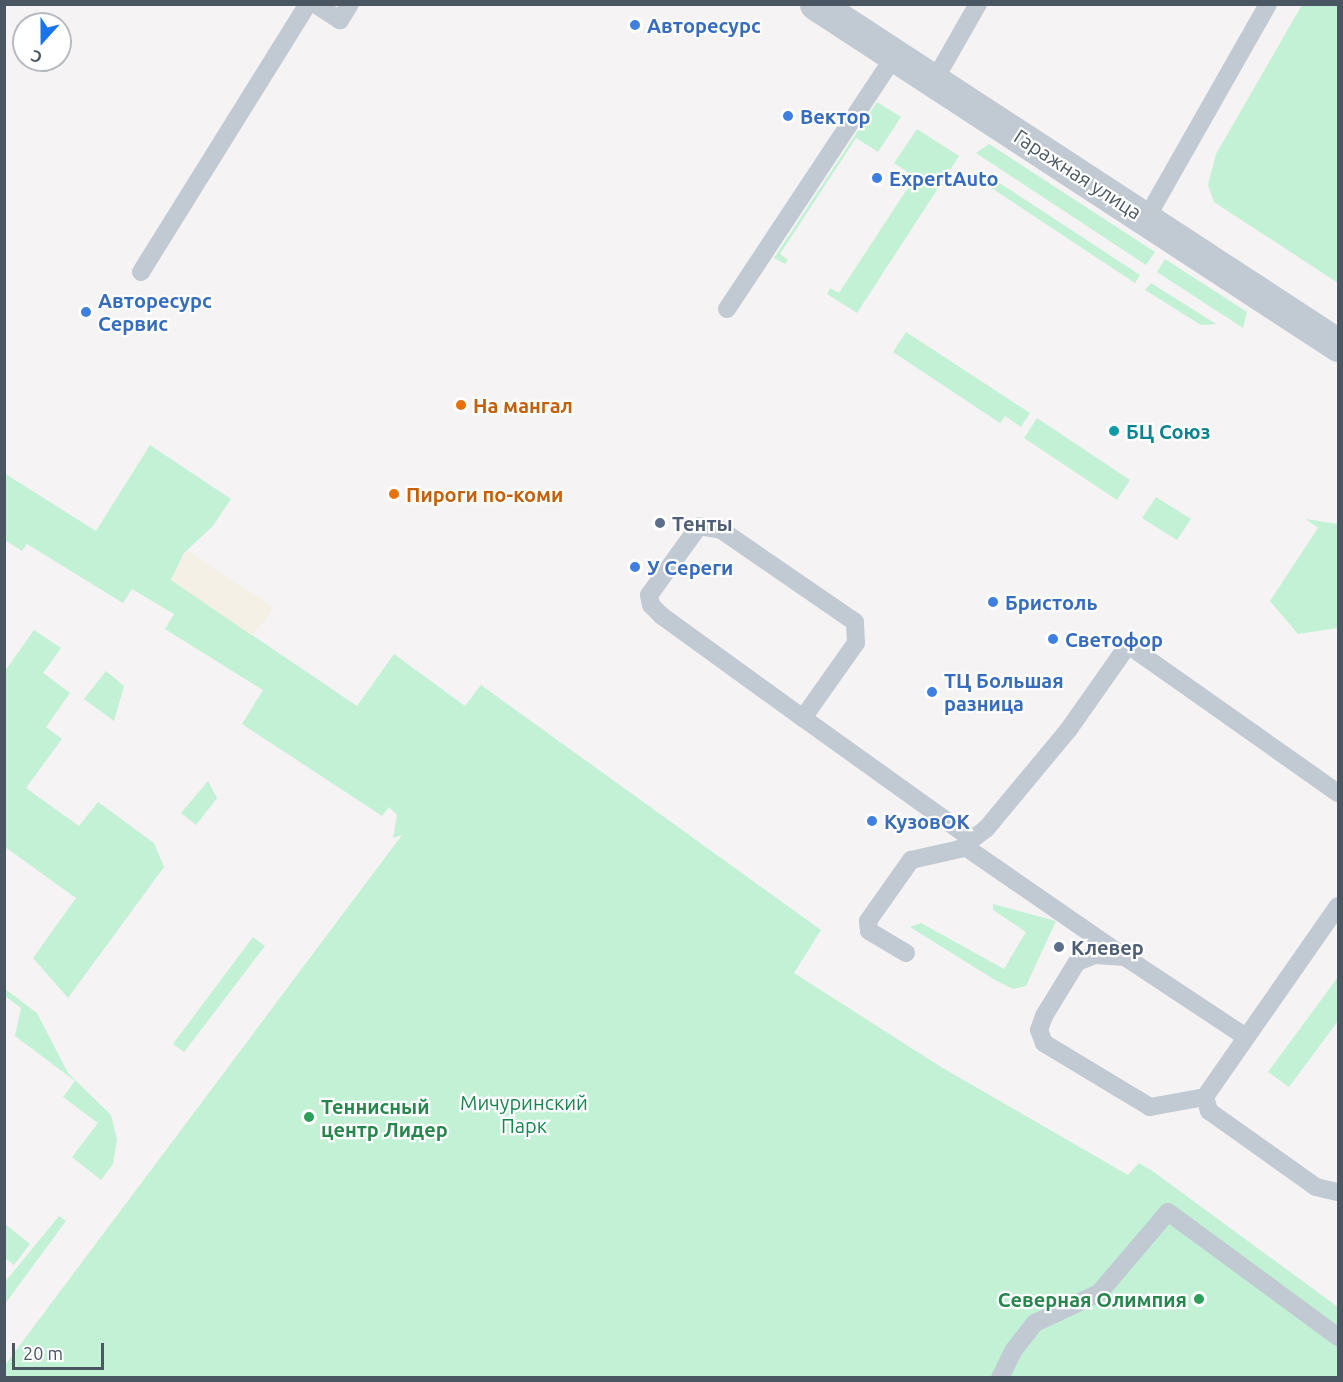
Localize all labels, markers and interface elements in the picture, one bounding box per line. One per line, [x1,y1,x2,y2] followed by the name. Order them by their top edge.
[12,12,72,72] north arrow
[647,13,761,37] place label: Авторесурс
[628,18,642,32] marker: Авторесурс
[28,47,44,67] text: С
[800,104,871,128] place label: Вектор
[781,109,795,123] marker: Вектор
[1010,124,1146,224] street label: Гаражная улица
[889,166,999,190] place label: ExpertAuto
[870,171,884,185] marker: ExpertAuto
[98,288,212,335] place label: Авторесурс Сервис
[79,305,93,319] marker: Авторесурс Сервис
[473,393,573,417] place label: На мангал
[454,398,468,412] marker: На мангал
[1126,419,1210,443] place label: БЦ Союз
[1107,424,1121,438] marker: БЦ Союз
[406,482,563,506] place label: Пироги по-коми
[387,487,401,501] marker: Пироги по-коми
[672,511,733,535] place label: Тенты
[653,516,667,530] marker: Тенты
[647,555,733,579] place label: У Сереги
[628,560,642,574] marker: У Сереги
[1005,590,1097,614] place label: Бристоль
[986,595,1000,609] marker: Бристоль
[1065,627,1163,651] place label: Светофор
[1046,632,1060,646] marker: Светофор
[944,668,1064,715] place label: ТЦ Большая разница
[925,685,939,699] marker: ТЦ Большая разница
[884,809,970,833] place label: КузовОК
[865,814,879,828] marker: КузовОК
[1071,935,1144,959] place label: Клевер
[1052,940,1066,954] marker: Клевер
[460,1090,588,1137] park label: Мичуринский Парк
[321,1094,448,1141] place label: Теннисный центр Лидер
[302,1110,316,1124] marker: Теннисный центр Лидер
[998,1287,1187,1311] place label: Северная Олимпия
[1192,1292,1206,1306] marker: Северная Олимпия
[15,1331,106,1369] scale bar
[23,1343,63,1363] text: 20 m

